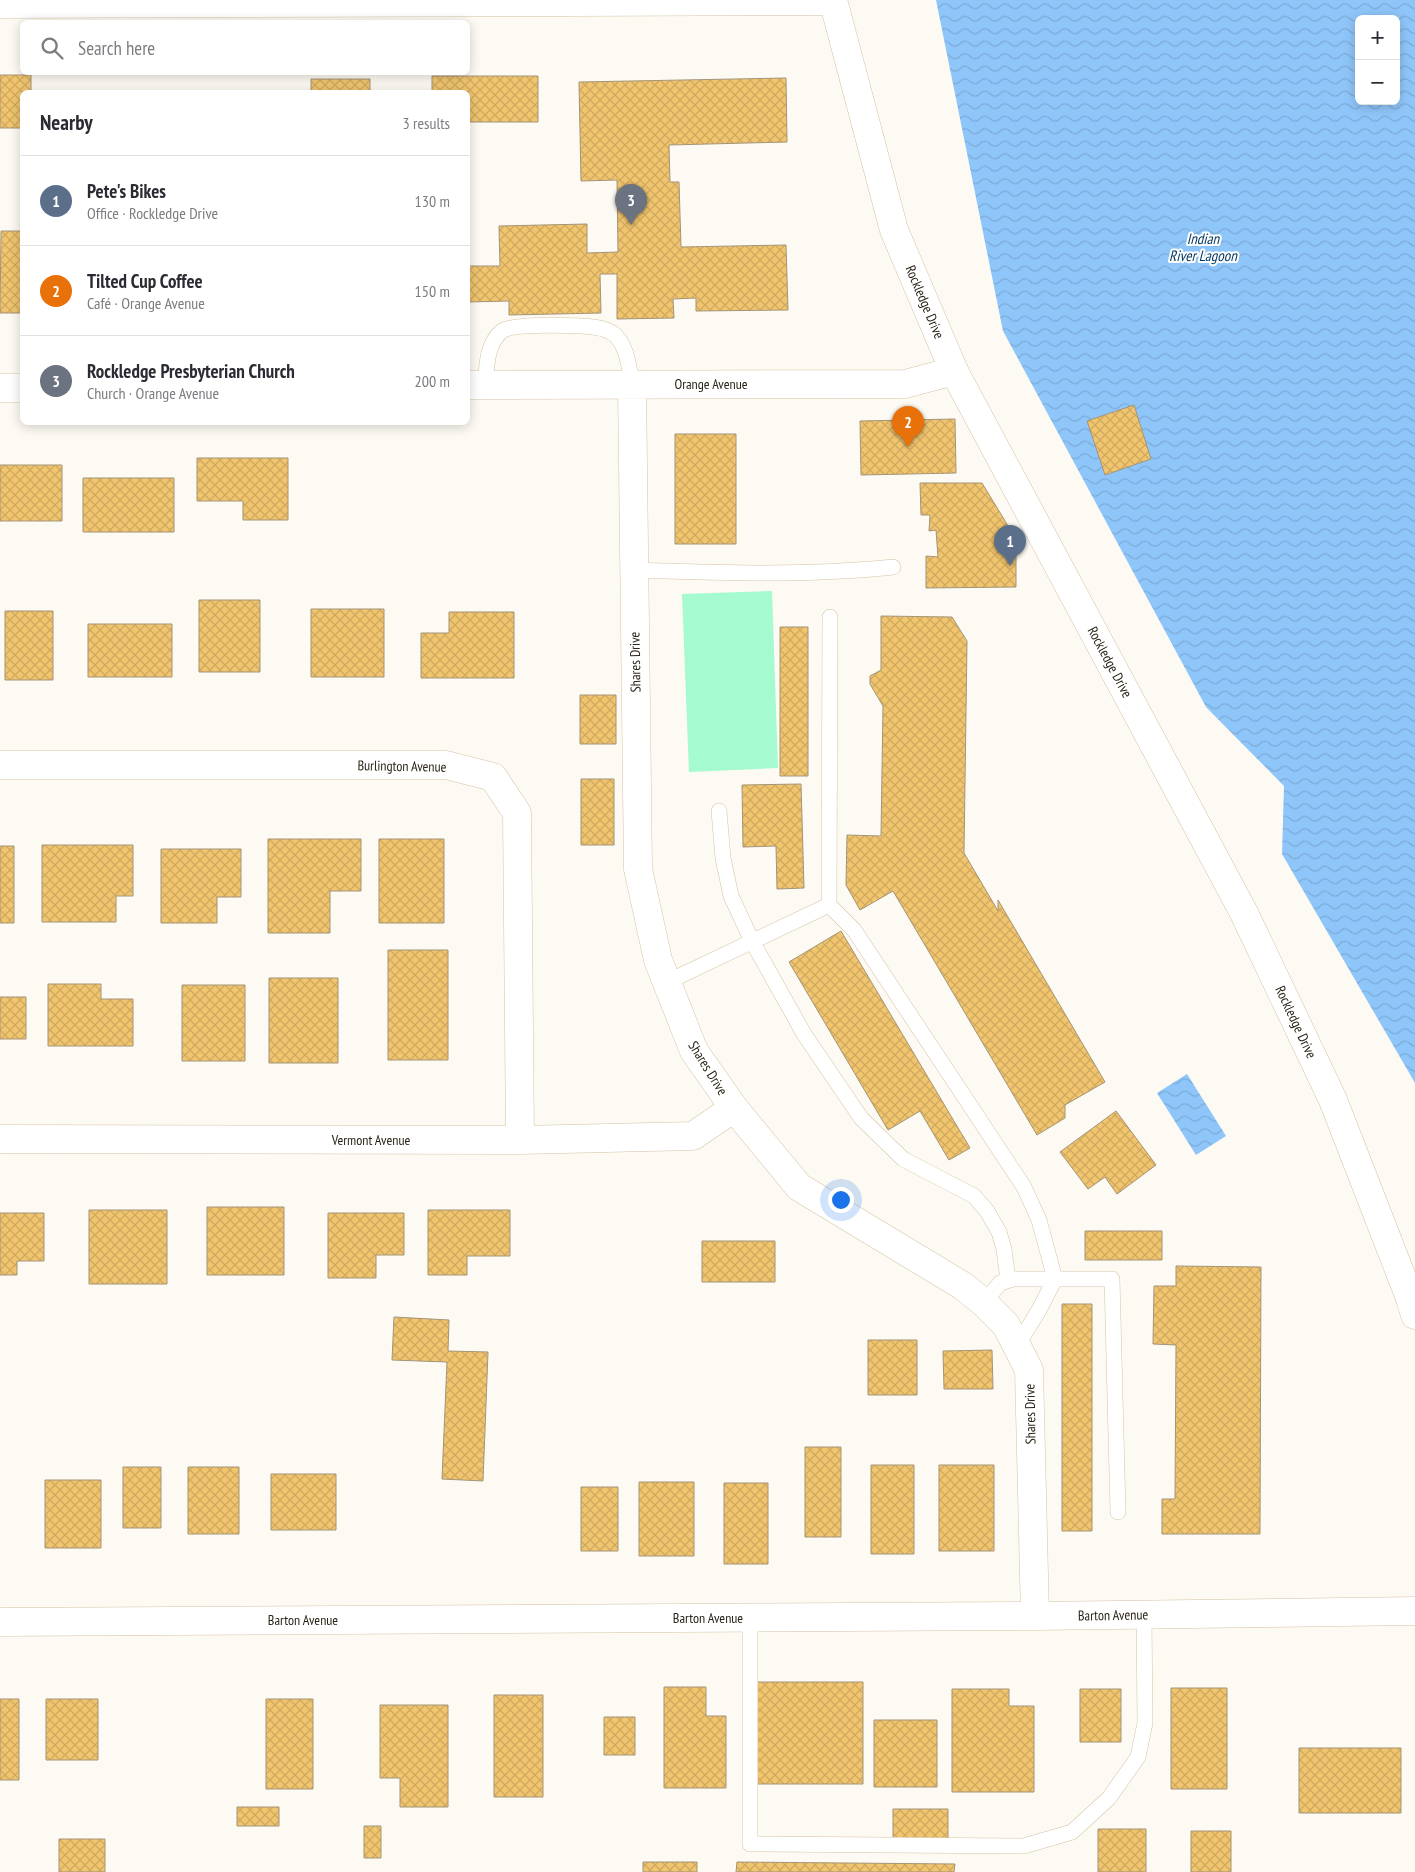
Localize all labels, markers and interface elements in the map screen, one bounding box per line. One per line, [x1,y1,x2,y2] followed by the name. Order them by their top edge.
[1355,15,1400,105] map controls
[1355,15,1400,60] button: +
[20,20,470,75] search box
[38,34,66,62] icon: search
[78,36,155,60] text: Search here
[1355,60,1400,105] button: −
[40,109,93,136] text: Nearby
[403,113,450,133] text: 3 results
[87,179,166,203] text: Pete's Bikes
[615,184,647,225] pin: 3
[52,191,60,211] text: 1
[415,191,450,211] text: 130 m
[87,203,218,223] text: Office · Rockledge Drive
[1169,229,1238,265] water label: Indian River Lagoon
[901,263,949,342] street label: Rockledge Drive
[87,269,203,293] text: Tilted Cup Coffee
[52,281,60,301] text: 2
[415,281,450,301] text: 150 m
[87,293,205,313] text: Café · Orange Avenue
[87,359,295,383] text: Rockledge Presbyterian Church
[52,371,60,391] text: 3
[415,371,450,391] text: 200 m
[674,375,748,393] street label: Orange Avenue
[87,383,219,403] text: Church · Orange Avenue
[892,406,924,447] pin: 2
[994,525,1026,566] pin: 1
[1084,623,1136,701] street label: Rockledge Drive
[625,631,645,692] street label: Shares Drive
[357,756,447,776] street label: Burlington Avenue
[1271,983,1321,1061] street label: Rockledge Drive
[684,1038,732,1099] street label: Shares Drive
[331,1131,410,1149] street label: Vermont Avenue
[828,1187,854,1213] your location
[1020,1383,1040,1444] street label: Shares Drive
[1078,1605,1149,1625] street label: Barton Avenue
[673,1609,743,1627] street label: Barton Avenue
[268,1611,338,1629] street label: Barton Avenue

